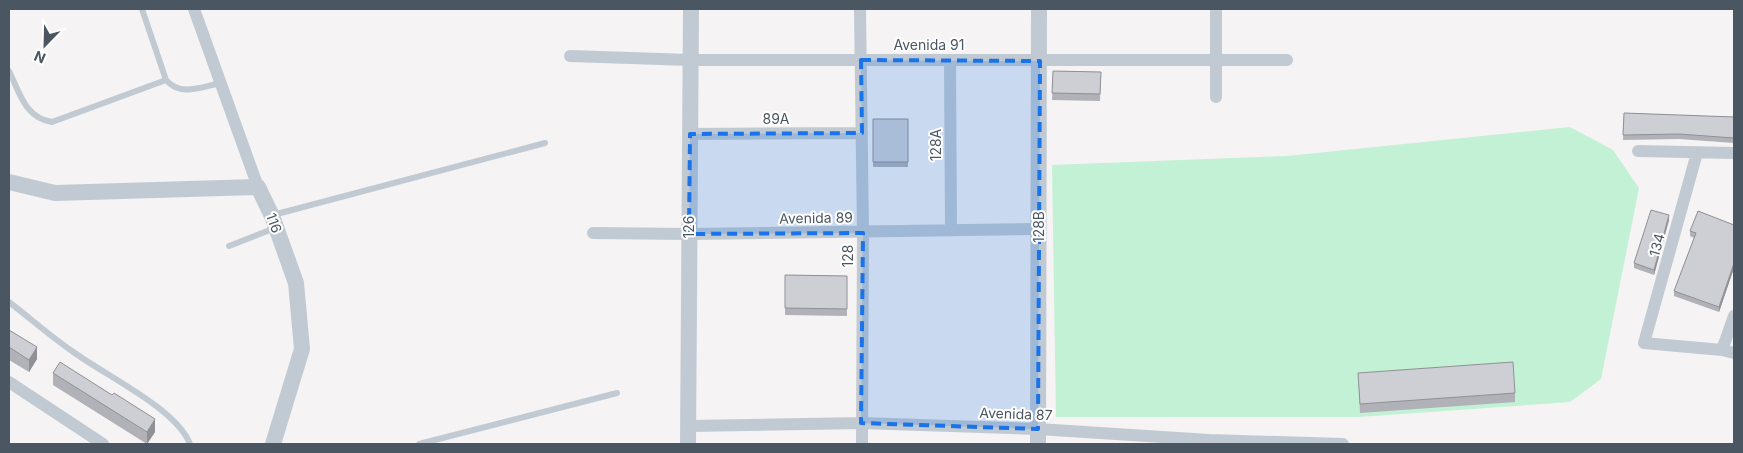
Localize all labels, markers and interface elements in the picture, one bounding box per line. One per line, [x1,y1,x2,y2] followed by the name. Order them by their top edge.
[20,20,70,70] north arrow
[894,36,964,53] street label: Avenida 91
[31,48,48,67] text: N
[762,110,790,127] street label: 89A
[927,128,944,161] street label: 128A
[779,208,853,227] street label: Avenida 89
[263,210,286,235] street label: 116
[1030,211,1047,243] street label: 128B
[680,216,697,238] street label: 126
[1645,231,1668,258] street label: 134
[839,245,856,267] street label: 128
[979,404,1053,423] street label: Avenida 87

